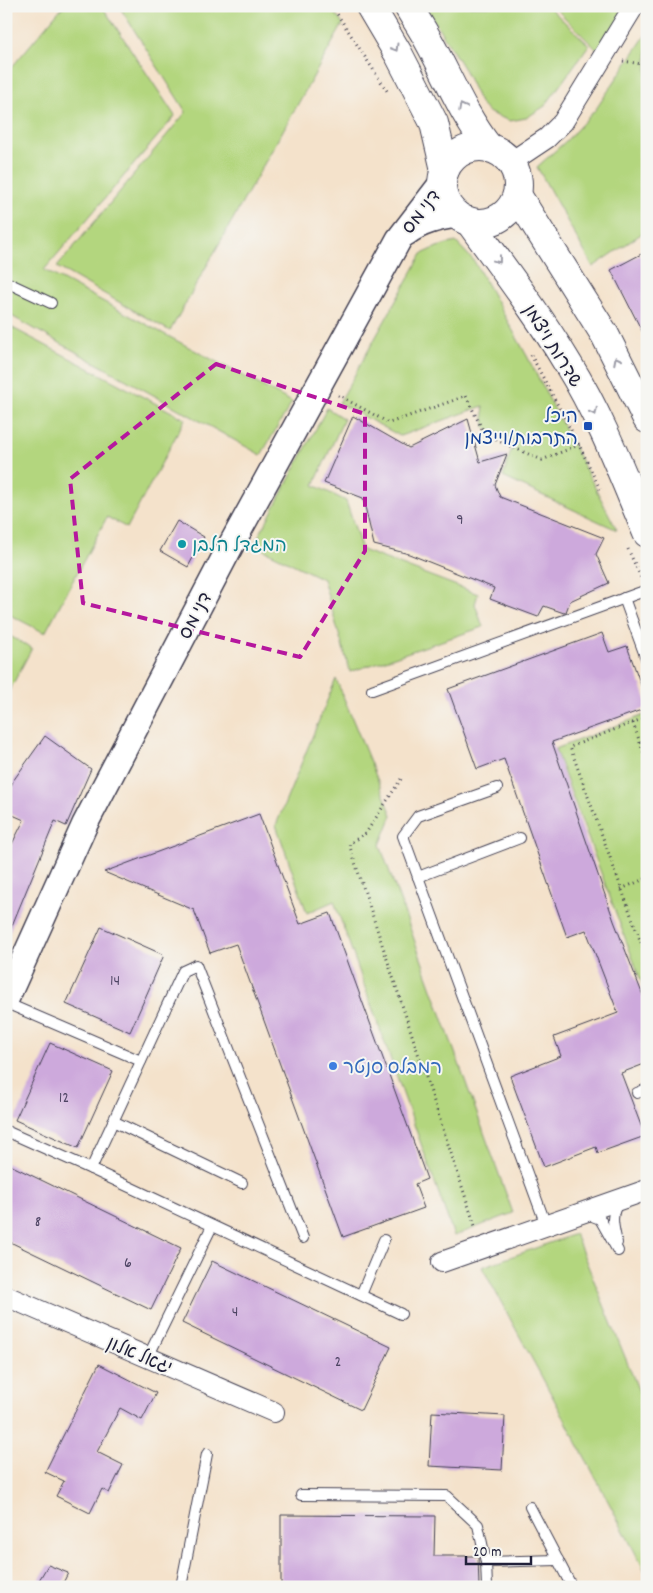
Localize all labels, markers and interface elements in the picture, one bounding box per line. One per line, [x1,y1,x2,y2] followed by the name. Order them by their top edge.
[389,42,399,51] one-way arrow
[458,104,468,113] one-way arrow
[397,185,449,241] street label: דני מס
[492,254,501,264] one-way arrow
[515,300,587,394] street label: שדרות ויצמן
[613,356,623,365] one-way arrow
[464,405,578,454] place label: היכל התרבות/וייצמן
[588,407,598,416] one-way arrow
[582,420,594,432] marker: היכל התרבות/וייצמן
[456,509,464,532] house number: 9
[192,534,287,561] place label: המגדל הלבן
[176,538,188,550] marker: המגדל הלבן
[173,588,221,645] street label: דני מס
[110,970,120,993] house number: 14
[343,1056,442,1083] place label: רמבלס סנטר
[327,1060,339,1072] marker: רמבלס סנטר
[59,1087,69,1110] house number: 12
[35,1211,41,1234] house number: 8
[124,1252,132,1275] house number: 6
[232,1301,238,1324] house number: 4
[102,1331,176,1383] street label: יגאל אלון
[335,1351,342,1374] house number: 2
[466,1533,530,1565] scale bar
[473,1542,501,1564] text: 20 m

